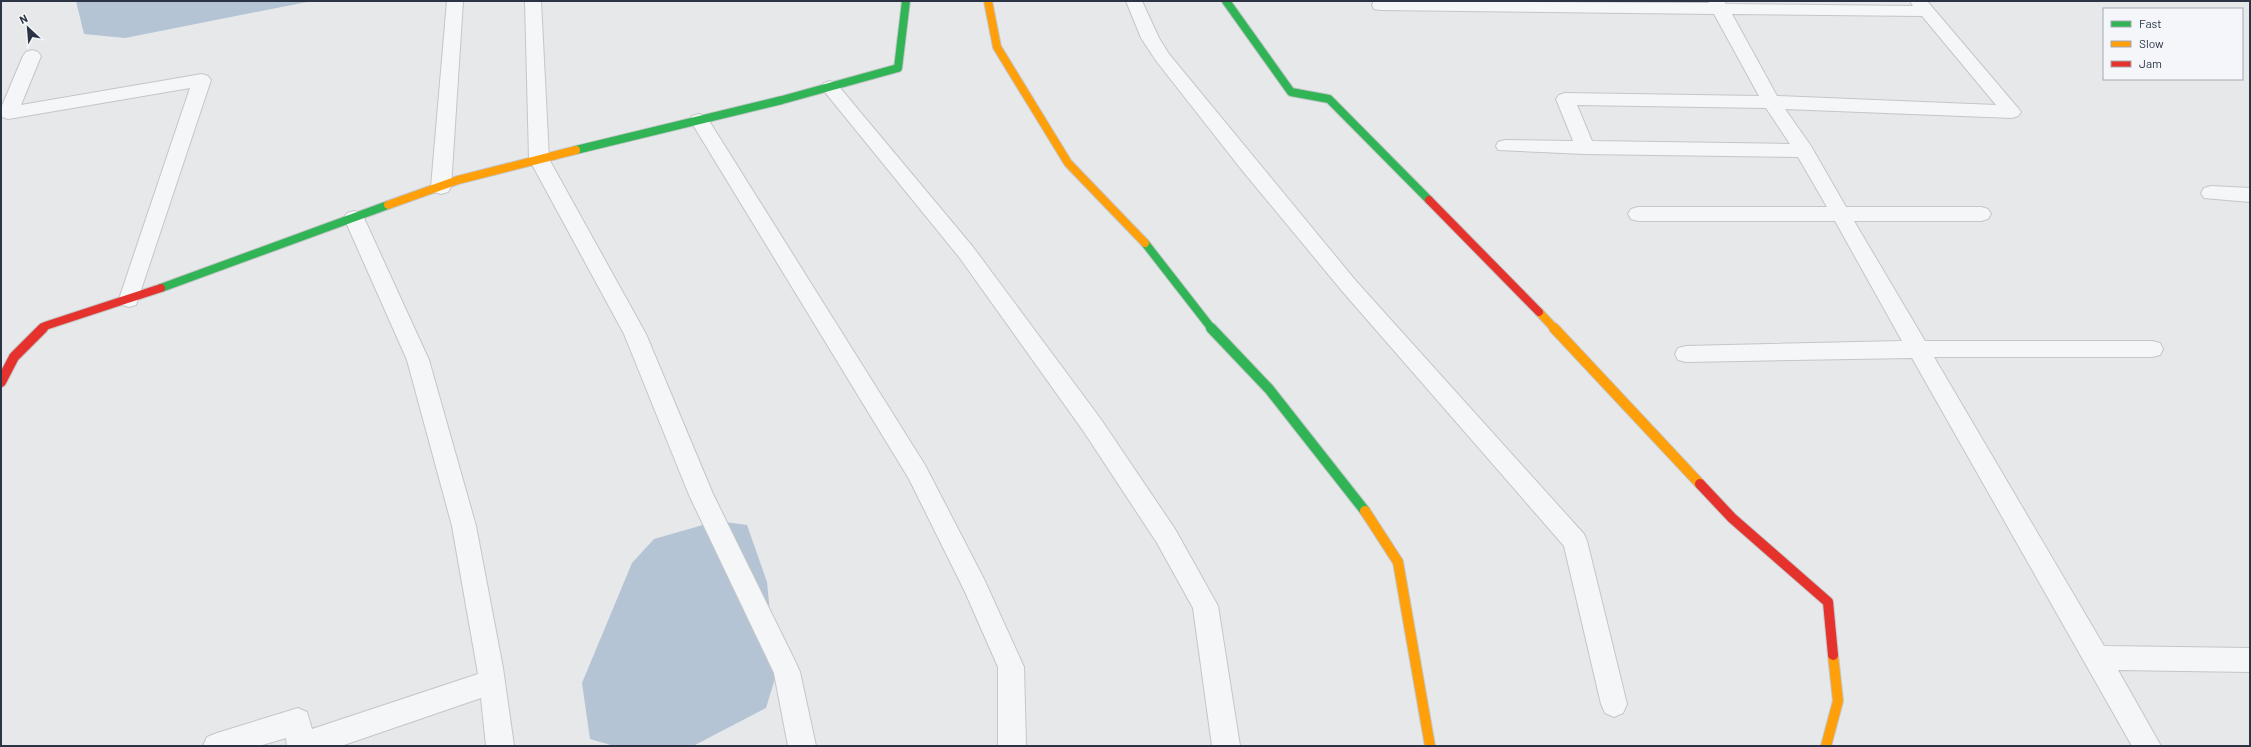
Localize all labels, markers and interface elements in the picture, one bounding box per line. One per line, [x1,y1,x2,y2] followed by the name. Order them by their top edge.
[8,8,48,48] north arrow
[2103,8,2243,80] legend
[17,11,30,26] text: N
[2139,16,2162,30] text: Fast
[2139,36,2164,50] text: Slow
[2139,56,2162,70] text: Jam

